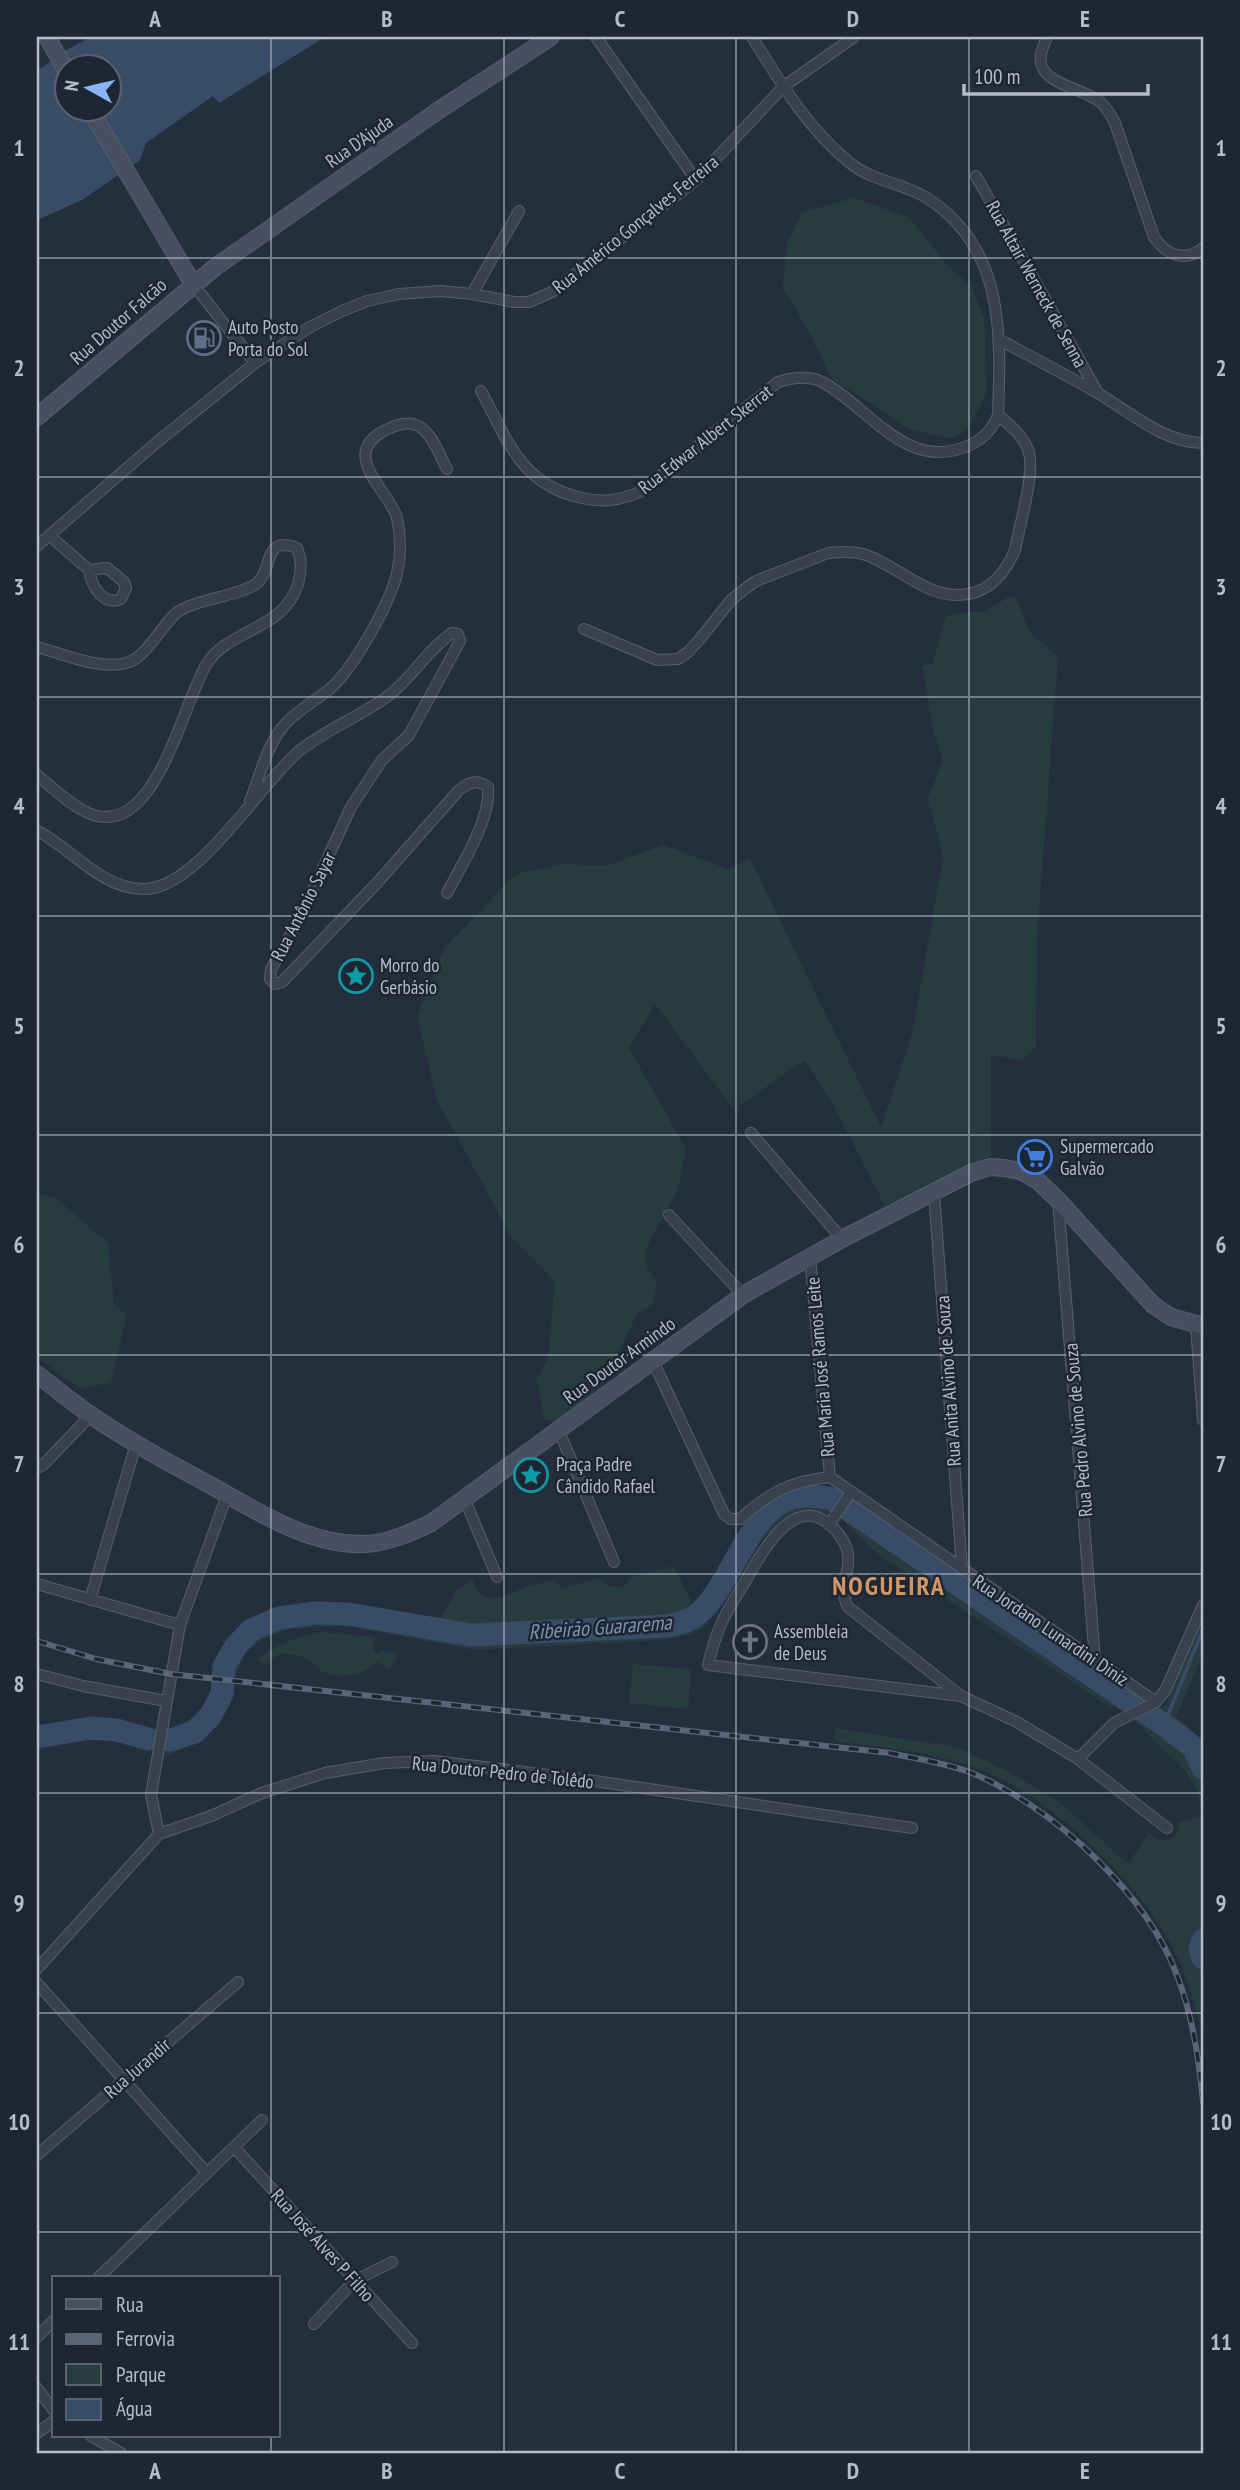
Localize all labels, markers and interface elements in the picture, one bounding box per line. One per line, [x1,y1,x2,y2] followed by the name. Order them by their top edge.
[148,4,161,33] text: A
[381,4,393,33] text: B
[615,4,626,33] text: C
[847,4,859,33] text: D
[1080,4,1090,33] text: E
[52,52,122,122] north arrow
[964,52,1147,96] scale bar
[974,63,1020,90] text: 100 m
[59,79,84,92] text: N
[321,109,397,173] street label: Rua D'Ajuda
[14,133,25,162] text: 1
[1216,133,1227,162] text: 1
[547,150,723,298] street label: Rua Américo Gonçalves Ferreira
[981,196,1093,372] street label: Rua Altair Werneck de Senna
[65,272,171,370] street label: Rua Doutor Falcão
[228,315,309,361] place label: Auto Posto Porta do Sol
[185,319,223,357] fuel station icon: Auto Posto Porta do Sol
[14,353,25,382] text: 2
[1216,353,1227,382] text: 2
[633,379,778,499] street label: Rua Edwar Albert Skerrat
[14,572,25,601] text: 3
[1216,572,1227,601] text: 3
[14,791,25,820] text: 4
[1216,791,1227,820] text: 4
[265,847,341,965] street label: Rua Antônio Sayar
[380,953,439,999] place label: Morro do Gerbásio
[337,957,375,995] place icon: Morro do Gerbásio
[14,1011,25,1040] text: 5
[1216,1011,1227,1040] text: 5
[1060,1134,1154,1180] place label: Supermercado Galvão
[1016,1138,1054,1176] supermarket icon: Supermercado Galvão
[14,1230,25,1259] text: 6
[1216,1230,1227,1259] text: 6
[800,1276,840,1458] street label: Rua Maria José Ramos Leite
[930,1295,966,1467] street label: Rua Anita Alvino de Souza
[558,1311,680,1409] street label: Rua Doutor Armindo
[1058,1342,1098,1518] street label: Rua Pedro Alvino de Souza
[14,1449,25,1478] text: 7
[1216,1449,1227,1478] text: 7
[556,1452,656,1498] place label: Praça Padre Cândido Rafael
[512,1456,550,1494] place icon: Praça Padre Cândido Rafael
[832,1569,946,1602] district label: NOGUEIRA
[969,1569,1134,1691] street label: Rua Jordano Lunardini Diniz
[528,1608,674,1645] water label: Ribeirão Guararema
[774,1619,848,1665] place label: Assembleia de Deus
[731,1623,769,1661] church icon: Assembleia de Deus
[14,1669,25,1698] text: 8
[1216,1669,1227,1698] text: 8
[411,1751,595,1793] street label: Rua Doutor Pedro de Tolêdo
[14,1888,25,1917] text: 9
[1216,1888,1227,1917] text: 9
[99,2032,176,2103] street label: Rua Jurandir
[8,2107,30,2136] text: 10
[1210,2107,1232,2136] text: 10
[266,2184,380,2306] street label: Rua José Alves P Filho
[52,2276,280,2438] legend
[116,2291,144,2318] text: Rua
[116,2325,175,2352] text: Ferrovia
[8,2327,30,2356] text: 11
[1210,2327,1232,2356] text: 11
[116,2361,166,2388] text: Parque
[116,2395,152,2422] text: Água
[148,2456,161,2485] text: A
[381,2456,393,2485] text: B
[615,2456,626,2485] text: C
[847,2456,859,2485] text: D
[1080,2456,1090,2485] text: E

